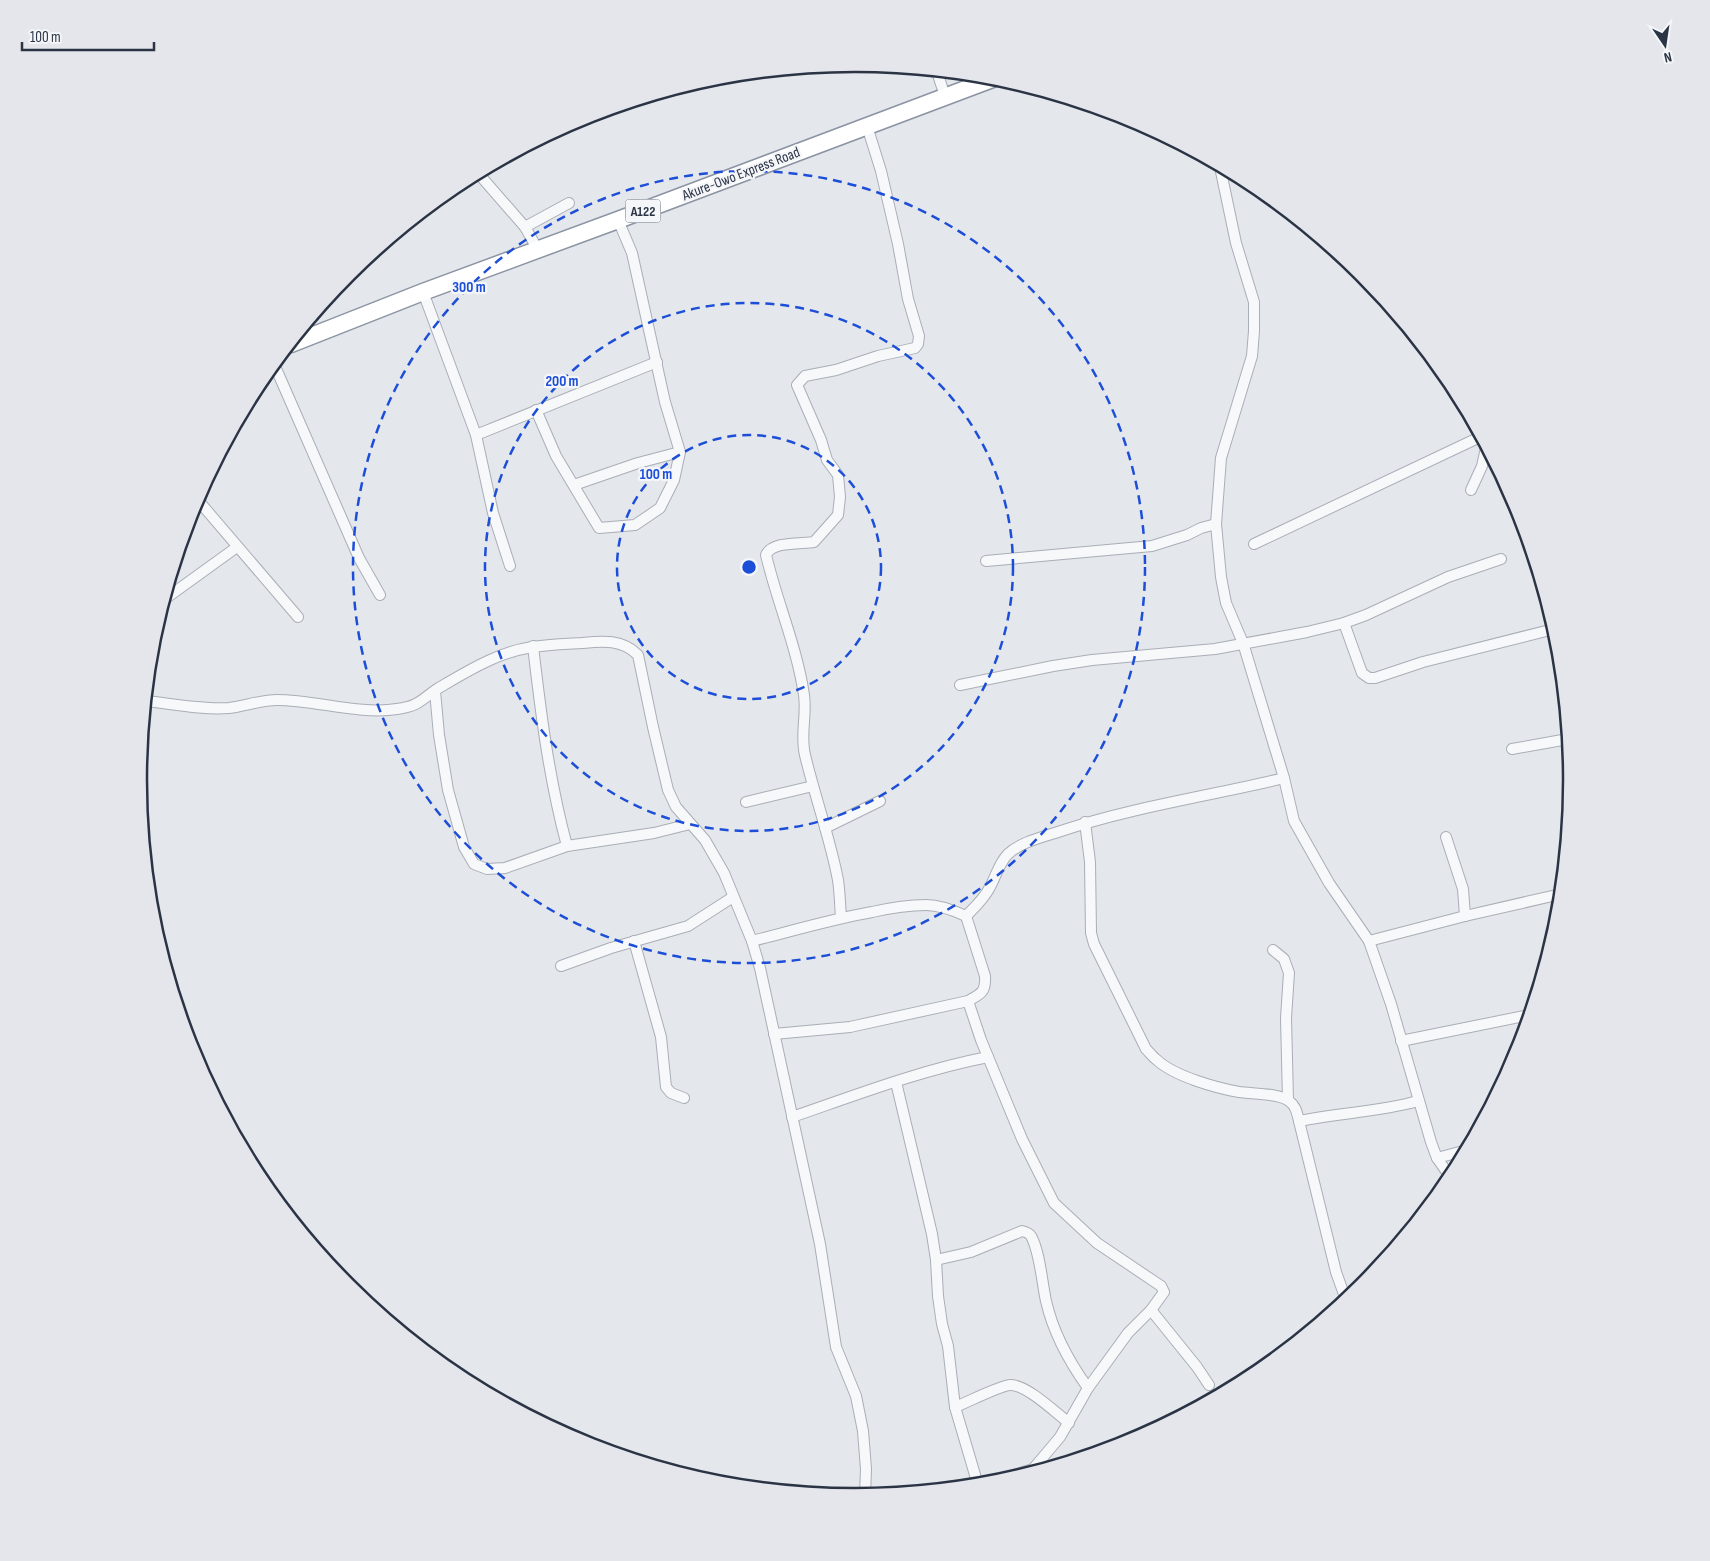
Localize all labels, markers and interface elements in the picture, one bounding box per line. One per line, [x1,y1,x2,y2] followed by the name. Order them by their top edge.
[22,20,155,52] scale bar
[1640,20,1690,70] north arrow
[30,28,61,47] text: 100 m
[1662,48,1673,66] text: N
[678,143,803,206] street label: Akure-Owo Express Road
[626,200,660,222] road number: A122
[452,278,486,297] text: 300 m
[545,372,579,391] text: 200 m
[640,465,672,484] text: 100 m
[740,558,758,576] centre of rings

